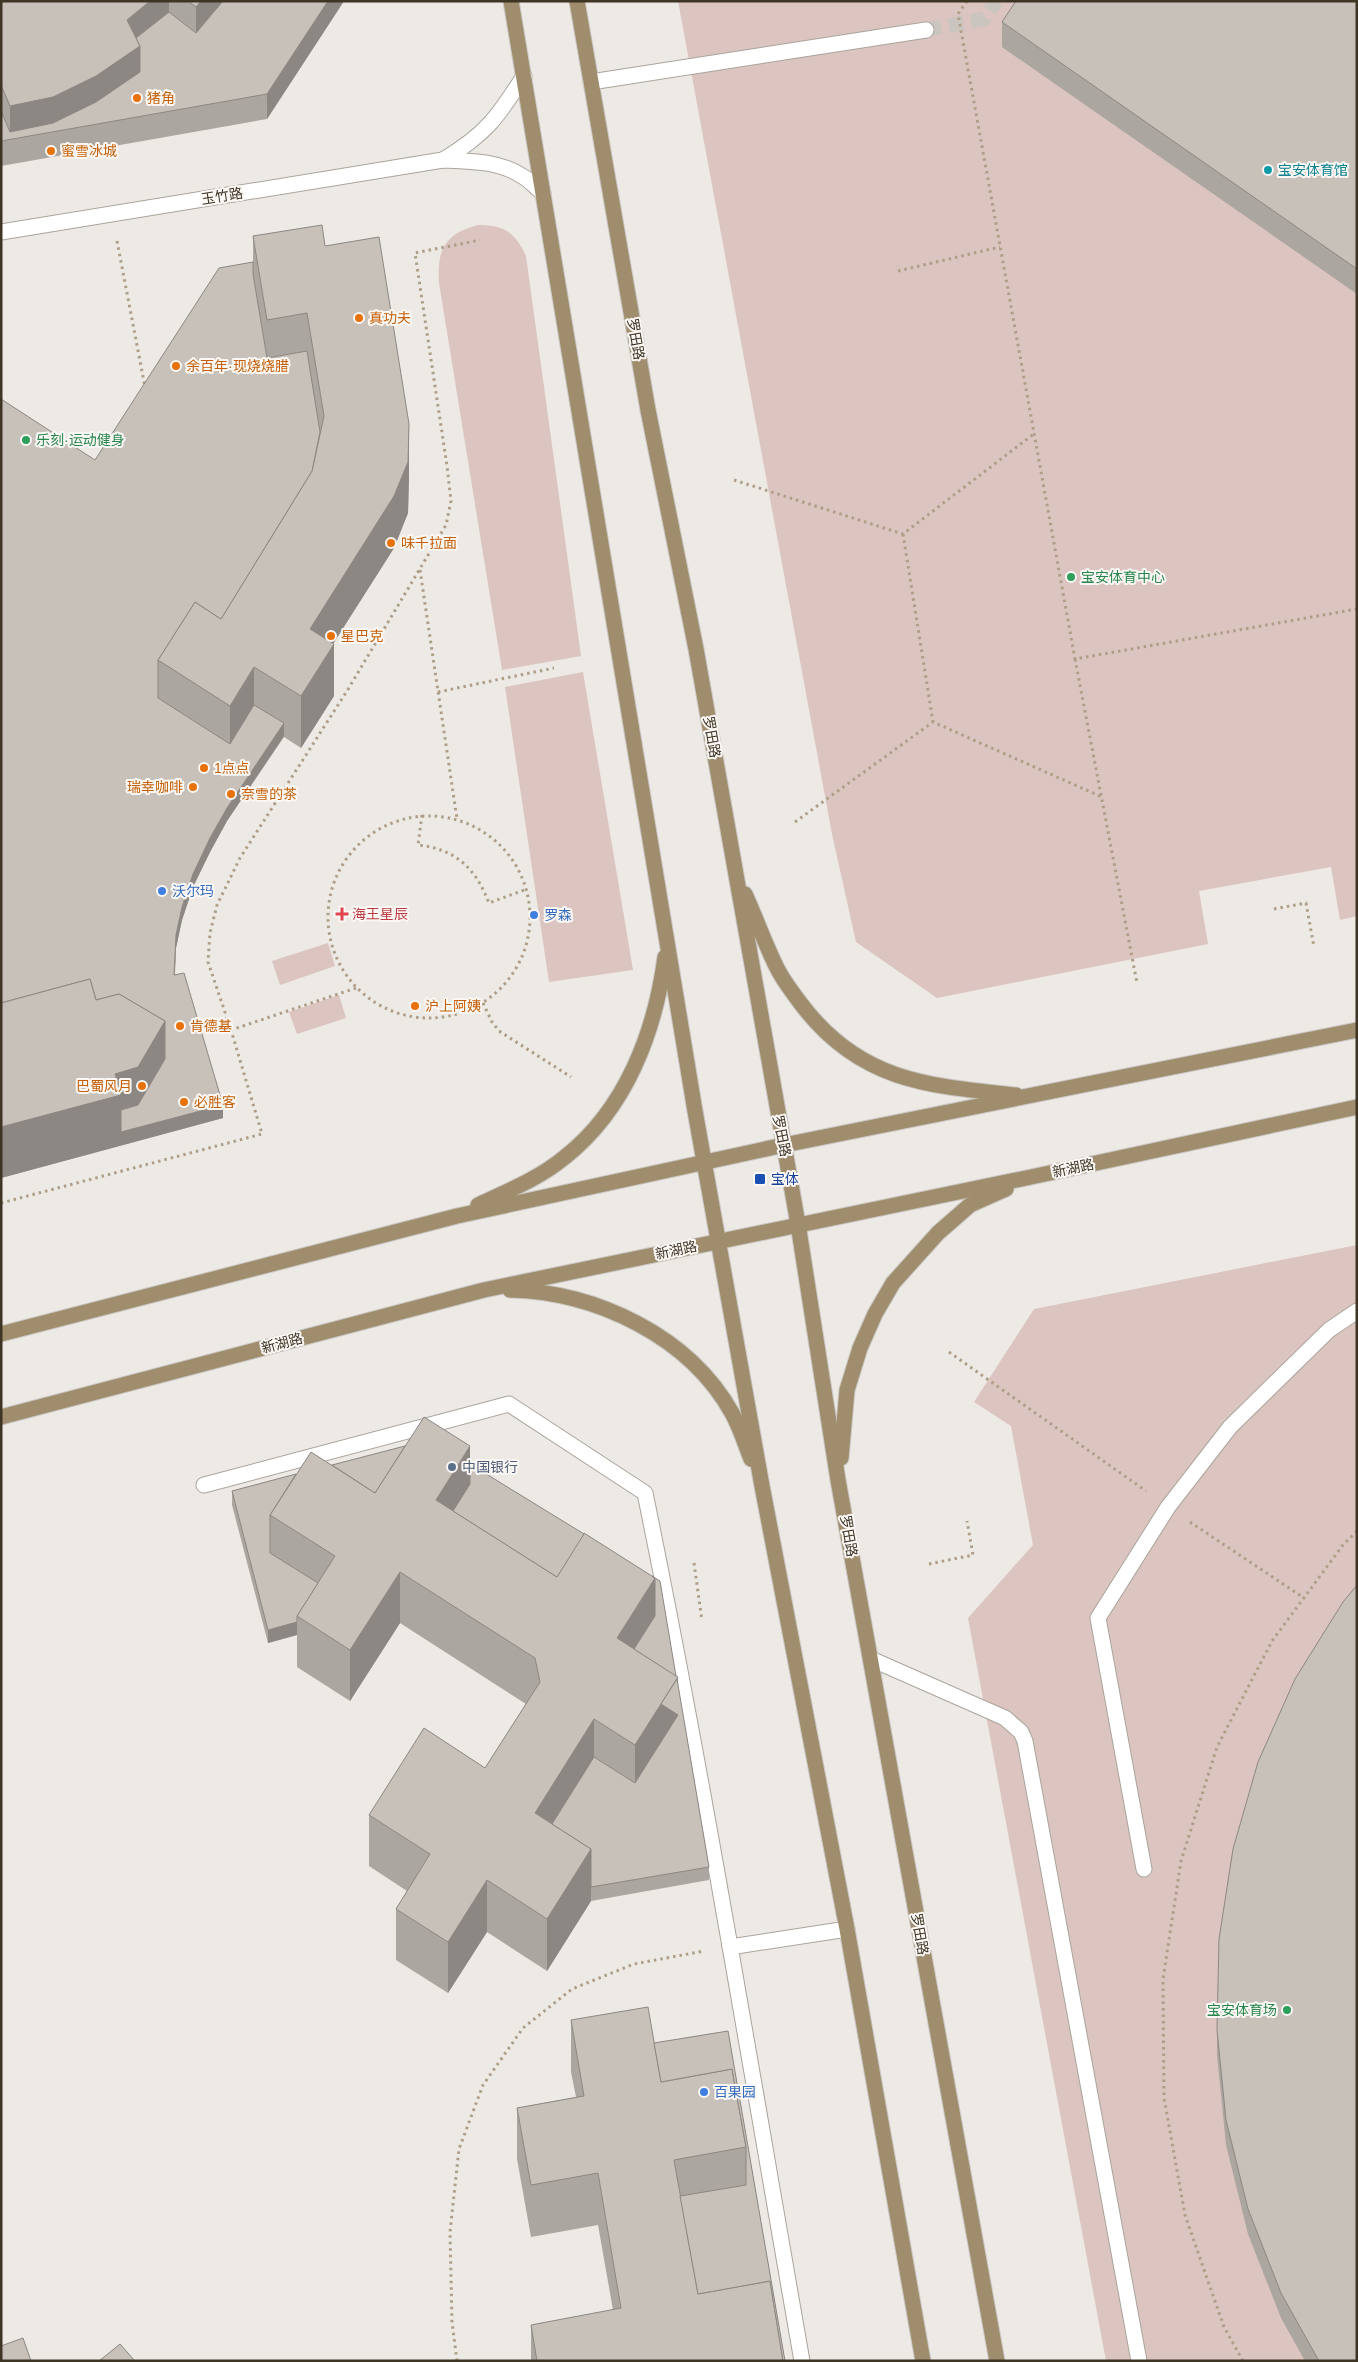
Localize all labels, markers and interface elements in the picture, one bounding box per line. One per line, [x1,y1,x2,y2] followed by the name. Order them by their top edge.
[147,90,175,106] place label: 猪角
[131,92,143,104] marker: 猪角
[61,143,117,159] place label: 蜜雪冰城
[45,145,57,157] marker: 蜜雪冰城
[1278,162,1348,178] place label: 宝安体育馆
[1262,164,1274,176] marker: 宝安体育馆
[200,185,244,207] street label: 玉竹路
[369,310,411,326] place label: 真功夫
[353,312,365,324] marker: 真功夫
[624,317,648,361] street label: 罗田路
[186,358,289,374] place label: 余百年·现烧烧腊
[170,360,182,372] marker: 余百年·现烧烧腊
[36,432,125,448] place label: 乐刻·运动健身
[20,434,32,446] marker: 乐刻·运动健身
[401,535,457,551] place label: 味千拉面
[385,537,397,549] marker: 味千拉面
[1081,569,1165,585] place label: 宝安体育中心
[1065,571,1077,583] marker: 宝安体育中心
[341,628,383,644] place label: 星巴克
[325,630,337,642] marker: 星巴克
[700,715,724,759] street label: 罗田路
[214,760,250,776] place label: 1点点
[198,762,210,774] marker: 1点点
[127,779,183,795] place label: 瑞幸咖啡
[187,781,199,793] marker: 瑞幸咖啡
[241,786,297,802] place label: 奈雪的茶
[225,788,237,800] marker: 奈雪的茶
[172,883,214,899] place label: 沃尔玛
[156,885,168,897] marker: 沃尔玛
[352,906,408,922] place label: 海王星辰
[544,907,572,923] place label: 罗森
[336,908,348,920] marker: 海王星辰
[528,909,540,921] marker: 罗森
[425,998,481,1014] place label: 沪上阿姨
[409,1000,421,1012] marker: 沪上阿姨
[190,1018,232,1034] place label: 肯德基
[174,1020,186,1032] marker: 肯德基
[76,1078,132,1094] place label: 巴蜀风月
[136,1080,148,1092] marker: 巴蜀风月
[194,1094,236,1110] place label: 必胜客
[178,1096,190,1108] marker: 必胜客
[770,1114,794,1158] street label: 罗田路
[1051,1156,1095,1180] street label: 新湖路
[771,1171,799,1187] place label: 宝体
[753,1172,767,1186] marker: 宝体
[654,1238,698,1262] street label: 新湖路
[260,1330,304,1356] street label: 新湖路
[462,1459,518,1475] place label: 中国银行
[446,1461,458,1473] marker: 中国银行
[837,1514,861,1558] street label: 罗田路
[908,1912,932,1956] street label: 罗田路
[1207,2002,1277,2018] place label: 宝安体育场
[1281,2004,1293,2016] marker: 宝安体育场
[714,2084,756,2100] place label: 百果园
[698,2086,710,2098] marker: 百果园

